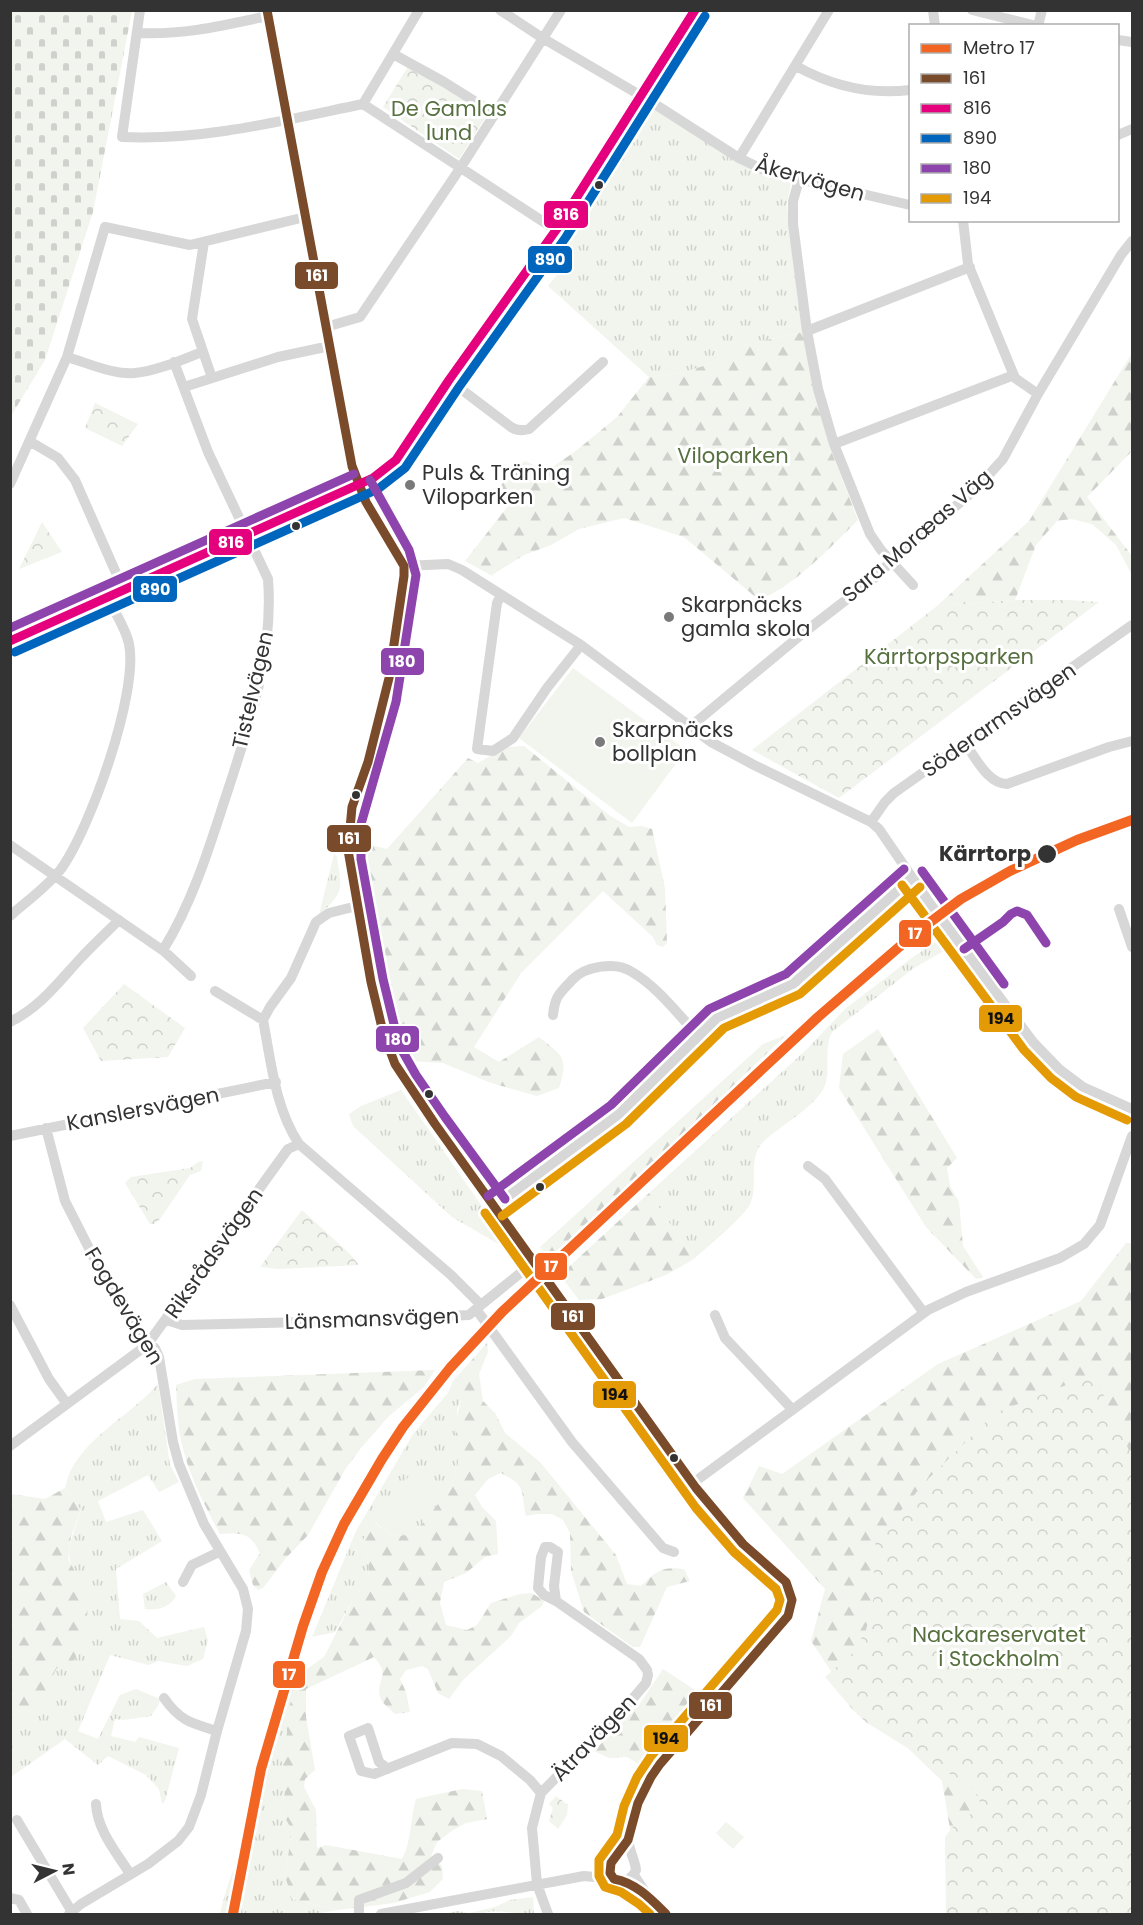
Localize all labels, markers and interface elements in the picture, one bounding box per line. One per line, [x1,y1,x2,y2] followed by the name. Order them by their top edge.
[909,24,1119,222] legend
[963,35,1035,60] text: Metro 17
[963,65,986,90] text: 161
[391,94,507,147] park label: De Gamlas lund
[963,95,992,120] text: 816
[963,125,997,150] text: 890
[752,149,868,208] street label: Åkervägen
[963,155,991,180] text: 180
[593,179,605,191] unlabelled marker
[963,185,991,210] text: 194
[543,200,589,229] line badge: 816
[553,203,579,226] text: 816
[527,245,573,274] line badge: 890
[535,248,565,271] text: 890
[294,261,339,290] line badge: 161
[306,264,328,287] text: 161
[677,441,789,470] park label: Viloparken
[422,458,570,511] place label: Puls & Träning Viloparken
[835,462,998,609] street label: Sara Moræas Väg
[403,478,417,492] marker: Puls & Träning Viloparken
[290,520,302,532] unlabelled marker
[208,528,253,556] line badge: 816
[218,531,244,554] text: 816
[132,575,178,603] line badge: 890
[140,578,170,601] text: 890
[681,590,811,643] place label: Skarpnäcks gamla skola
[662,610,676,624] marker: Skarpnäcks gamla skola
[225,628,280,752] street label: Tistelvägen
[864,642,1034,671] park label: Kärrtorpsparken
[380,647,425,676] line badge: 180
[389,650,415,673] text: 180
[916,655,1082,784] street label: Söderarmsvägen
[612,715,734,768] place label: Skarpnäcks bollplan
[593,735,607,749] marker: Skarpnäcks bollplan
[350,789,362,801] unlabelled marker
[326,824,372,853] line badge: 161
[338,827,360,850] text: 161
[939,839,1031,868] place label: Kärrtorp
[1036,843,1058,865] marker: Kärrtorp
[898,919,932,948] line badge: 17
[908,922,923,945] text: 17
[978,1004,1023,1033] line badge: 194
[988,1007,1015,1030] text: 194
[375,1025,420,1053] line badge: 180
[385,1028,411,1051] text: 180
[64,1080,222,1138] street label: Kanslersvägen
[423,1088,435,1100] unlabelled marker
[534,1181,546,1193] unlabelled marker
[158,1182,269,1324] street label: Riksrådsvägen
[78,1242,171,1370] street label: Fogdevägen
[534,1252,568,1281] line badge: 17
[544,1255,559,1278] text: 17
[284,1301,460,1336] street label: Länsmansvägen
[550,1302,596,1331] line badge: 161
[562,1305,584,1328] text: 161
[592,1380,637,1409] line badge: 194
[602,1383,629,1406] text: 194
[668,1452,680,1464] unlabelled marker
[912,1620,1086,1673] park label: Nackareservatet i Stockholm
[272,1660,306,1689] line badge: 17
[282,1663,297,1686] text: 17
[545,1688,642,1787] street label: Ätravägen
[688,1691,733,1720] line badge: 161
[700,1694,722,1717] text: 161
[643,1724,689,1753] line badge: 194
[653,1727,680,1750] text: 194
[24,1841,84,1901] north arrow
[56,1862,81,1877] text: N

